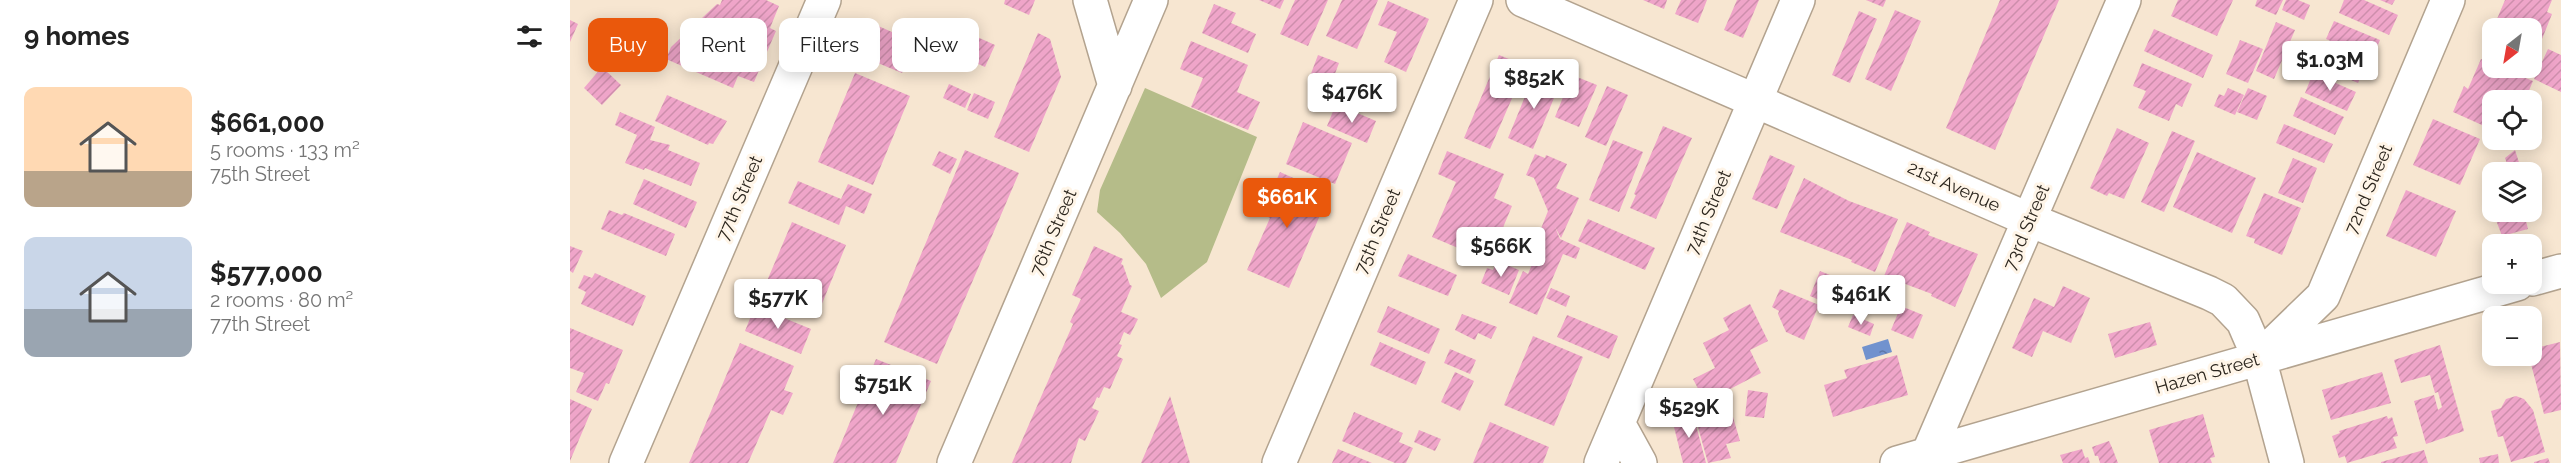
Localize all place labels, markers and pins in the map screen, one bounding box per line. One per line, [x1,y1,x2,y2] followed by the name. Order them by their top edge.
[2281,41,2379,92] pin: $1.03M
[1492,59,1576,110] pin: $852K
[1310,73,1394,124] pin: $476K
[1245,178,1329,229] pin: $661K
[1459,227,1543,278] pin: $566K
[1819,275,1903,326] pin: $461K
[736,279,820,330] pin: $577K
[841,365,925,416] pin: $751K
[1647,388,1731,439] pin: $529K

